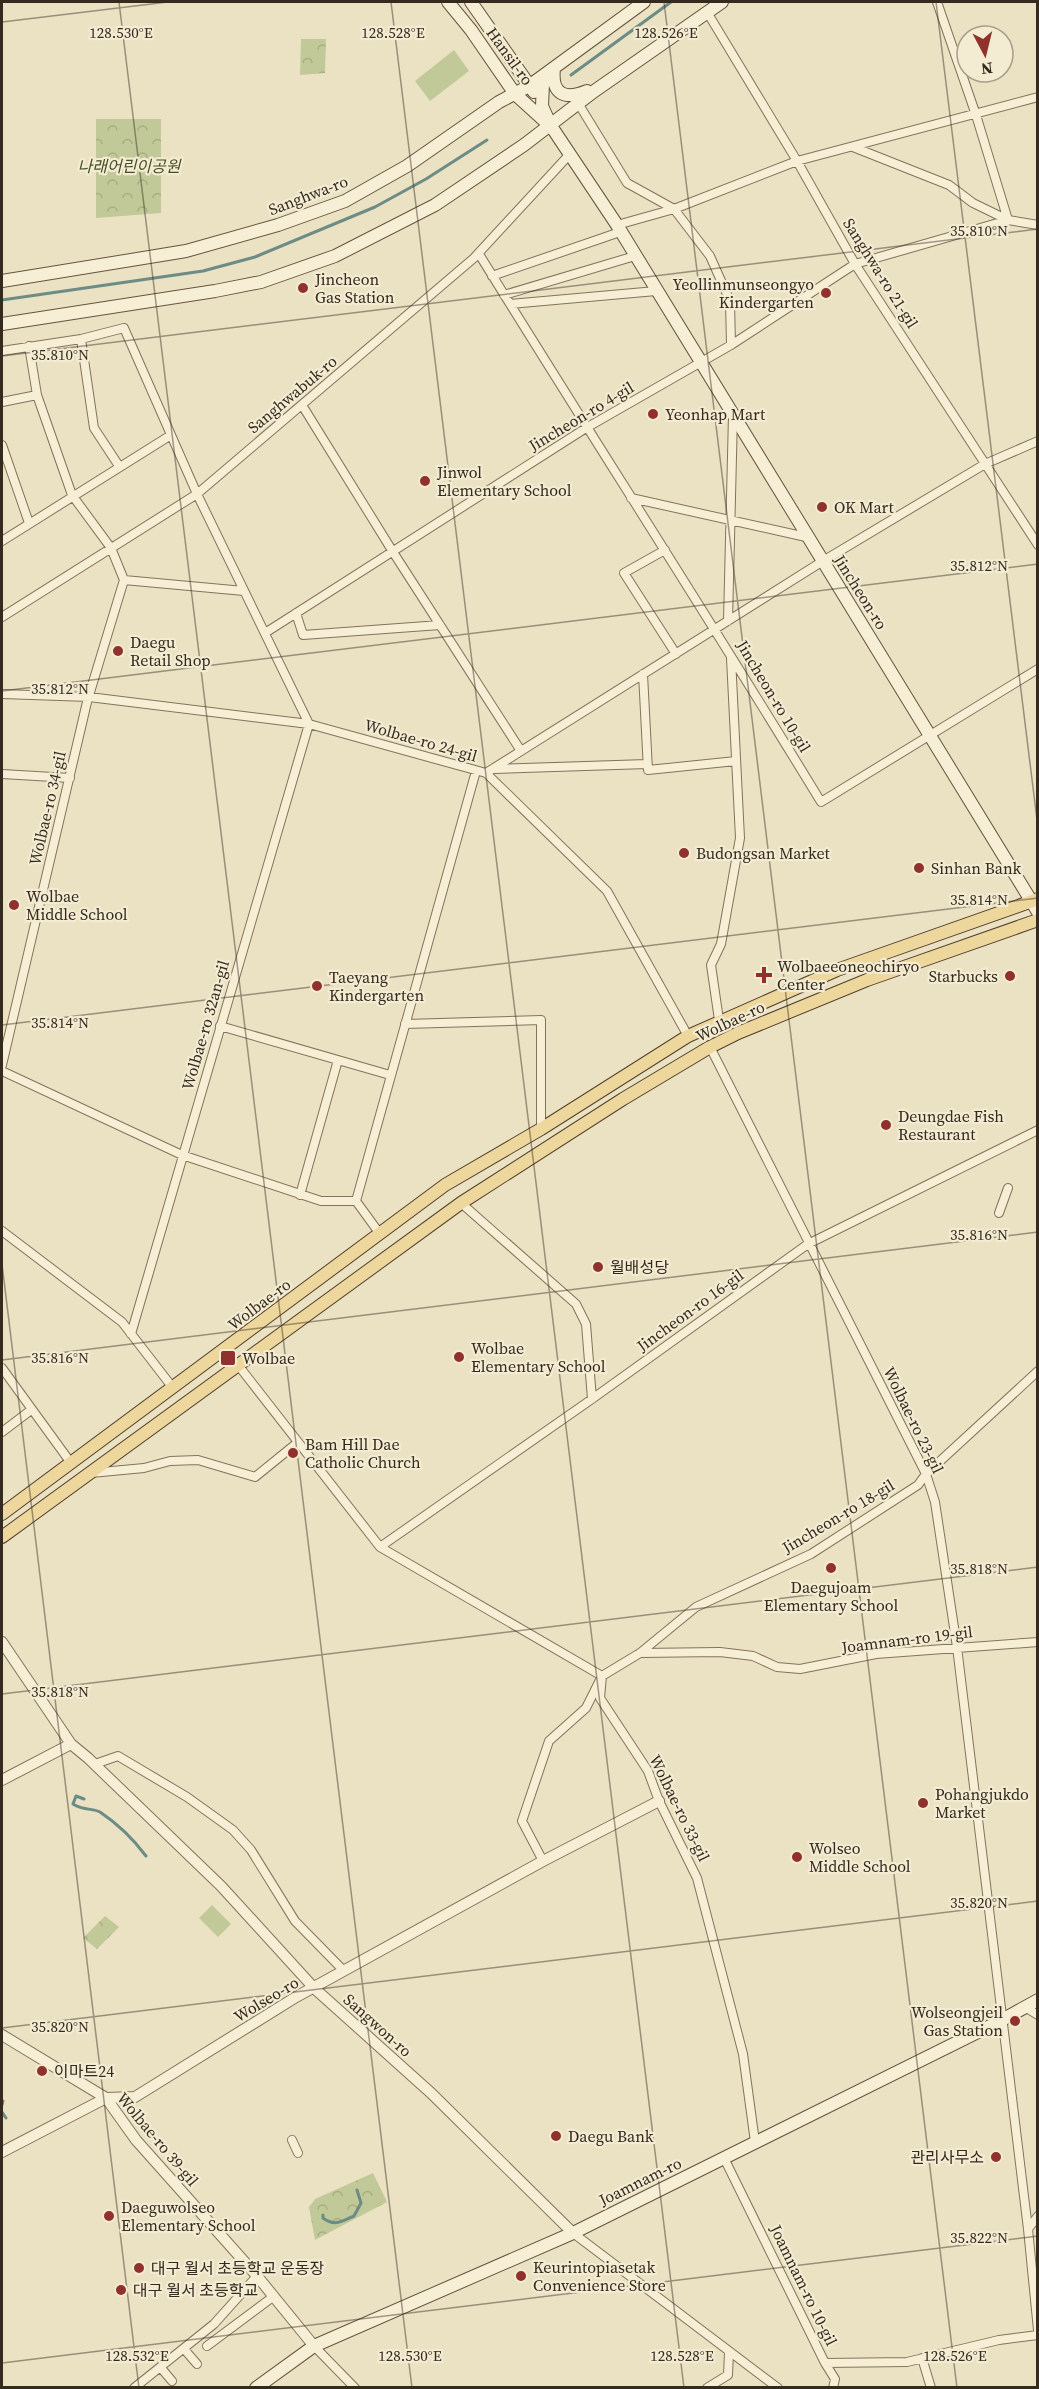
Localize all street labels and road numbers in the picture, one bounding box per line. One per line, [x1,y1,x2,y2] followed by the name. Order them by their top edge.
[481,22,539,90] street label: Hansil-ro
[265,170,351,220] street label: Sanghwa-ro
[838,214,924,332] street label: Sanghwa-ro 21-gil
[243,350,342,438] street label: Sanghwabuk-ro
[523,376,638,457] street label: Jincheon-ro 4-gil
[829,549,893,634] street label: Jincheon-ro
[731,635,816,756] street label: Jincheon-ro 10-gil
[362,713,480,767] street label: Wolbae-ro 24-gil
[23,749,71,867] street label: Wolbae-ro 34-gil
[176,957,234,1092] street label: Wolbae-ro 32an-gil
[692,995,768,1047] street label: Wolbae-ro
[631,1264,748,1357] street label: Jincheon-ro 16-gil
[223,1273,295,1335] street label: Wolbae-ro
[879,1363,949,1477] street label: Wolbae-ro 23-gil
[777,1474,898,1559] street label: Jincheon-ro 18-gil
[839,1620,974,1658] street label: Joamnam-ro 19-gil
[645,1751,715,1865] street label: Wolbae-ro 33-gil
[229,1971,303,2027] street label: Wolseo-ro
[339,1988,417,2062] street label: Sangwon-ro
[112,2087,204,2191] street label: Wolbae-ro 39-gil
[594,2151,685,2211] street label: Joamnam-ro
[765,2220,843,2349] street label: Joamnam-ro 10-gil

